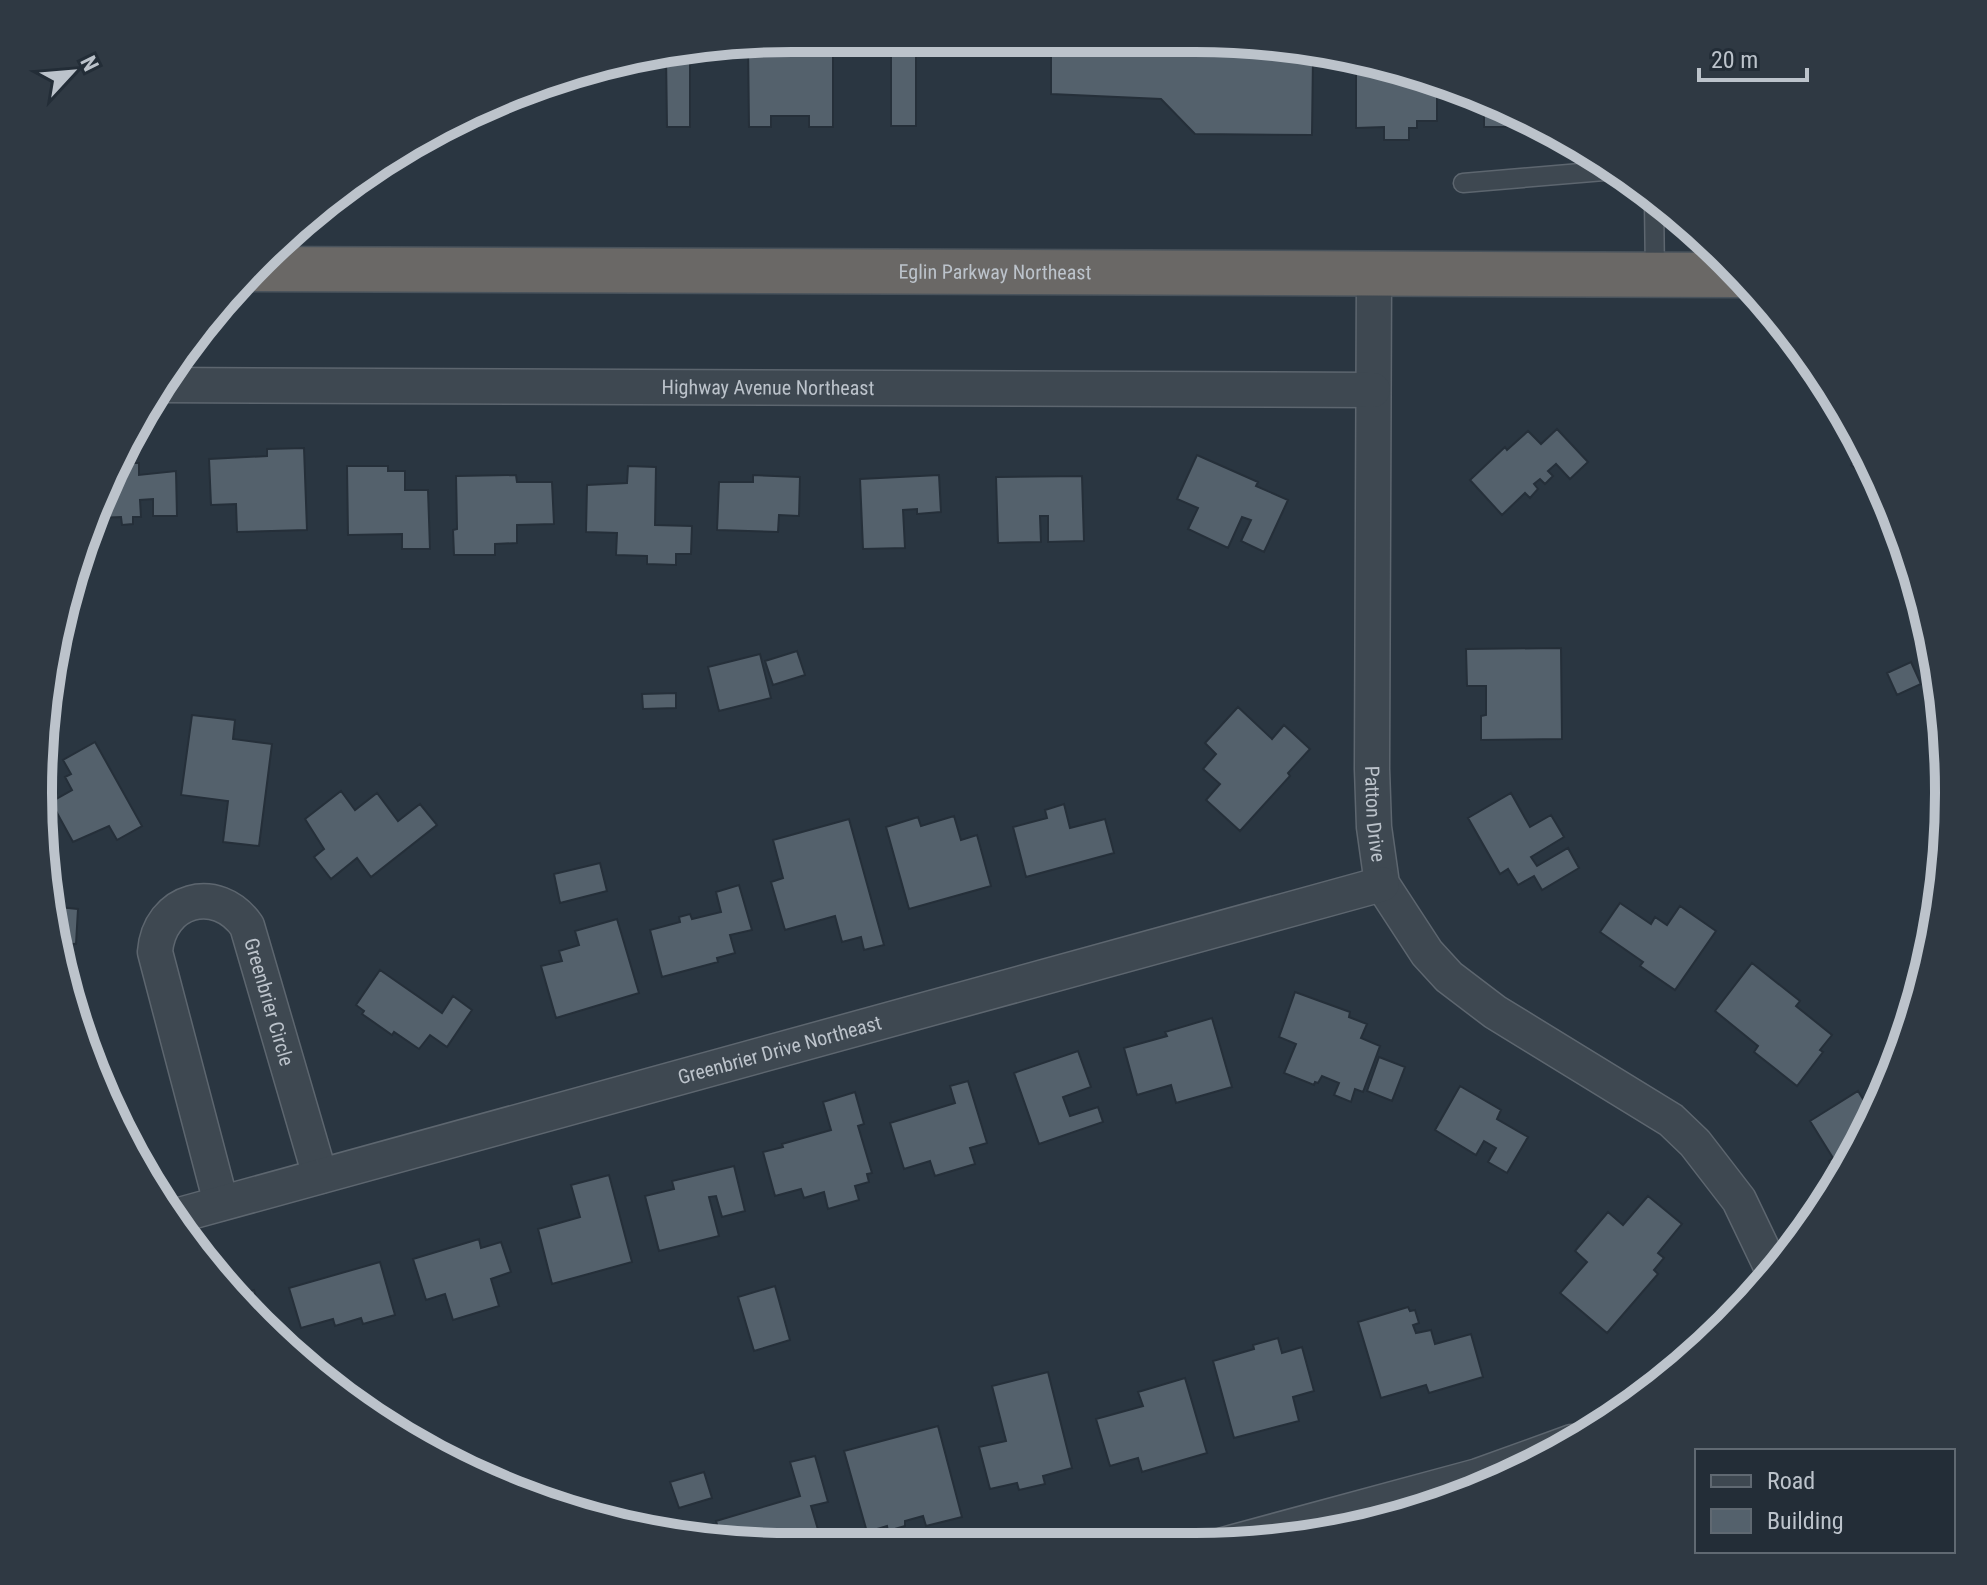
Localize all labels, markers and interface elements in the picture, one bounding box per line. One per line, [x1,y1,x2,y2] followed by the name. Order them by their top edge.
[32,32,112,112] north arrow
[1699,32,1807,82] scale bar
[1711,46,1758,74] text: 20 m
[75,52,104,75] text: N
[899,260,1092,284] street label: Eglin Parkway Northeast
[662,375,875,400] street label: Highway Avenue Northeast
[1360,765,1391,864] street label: Patton Drive
[239,935,299,1069] street label: Greenbrier Circle
[675,1010,884,1089] street label: Greenbrier Drive Northeast
[1695,1449,1955,1553] legend
[1767,1467,1815,1495] text: Road
[1767,1507,1844,1535] text: Building

